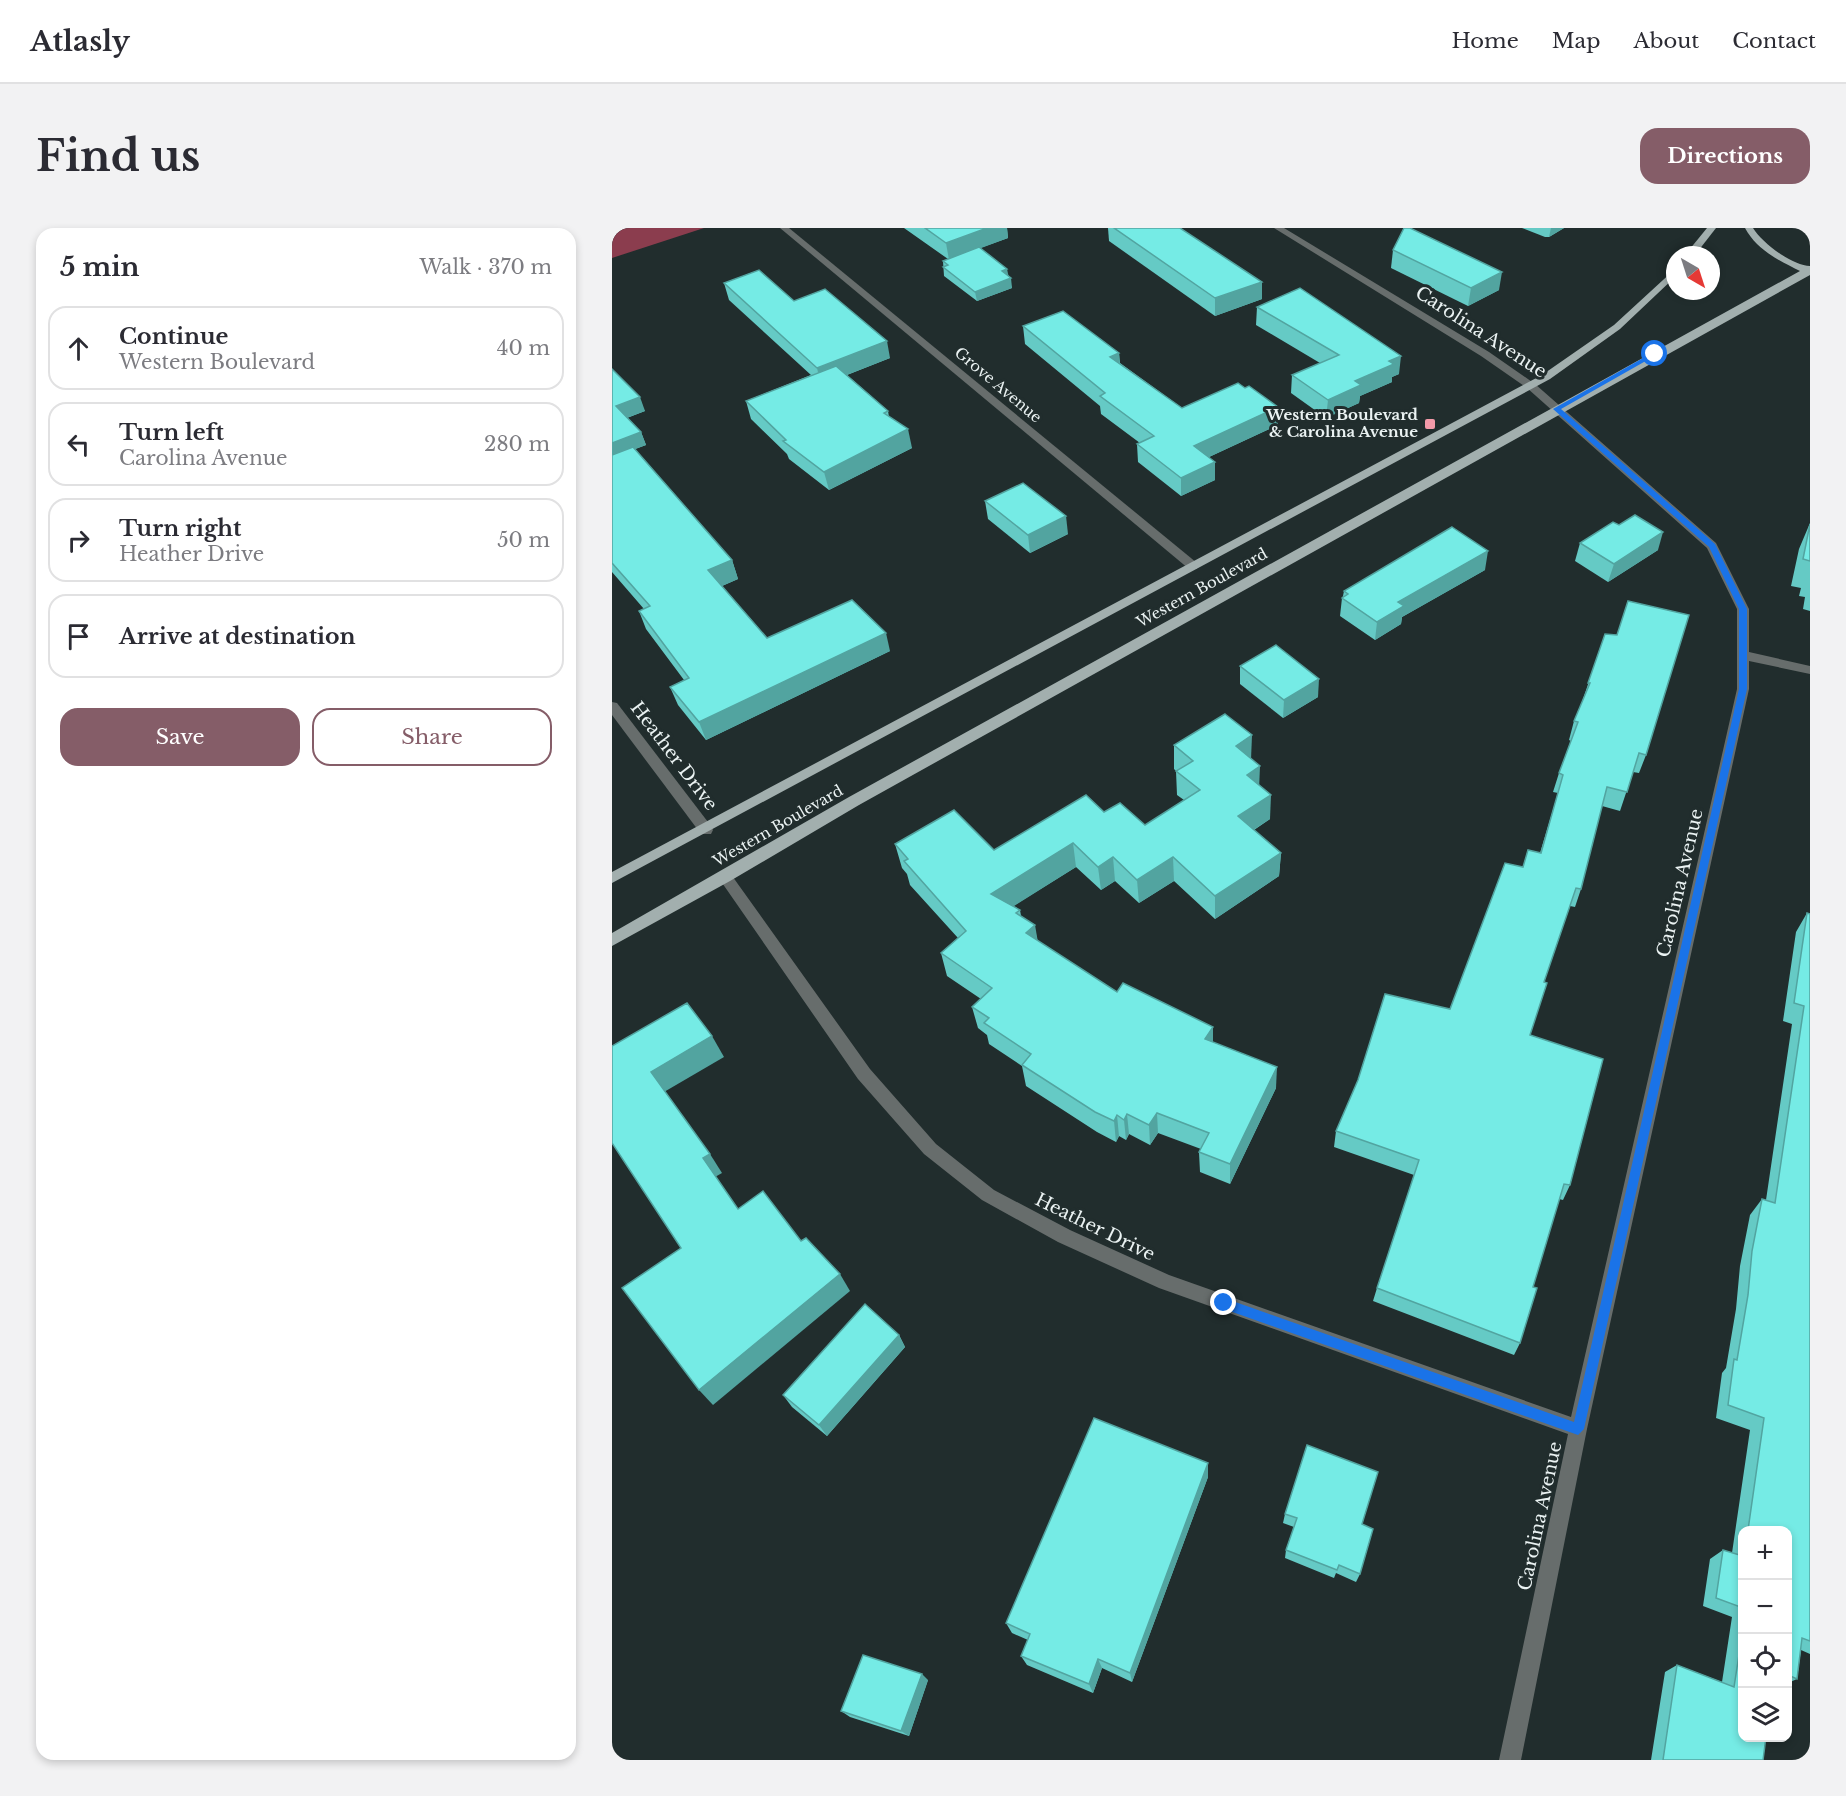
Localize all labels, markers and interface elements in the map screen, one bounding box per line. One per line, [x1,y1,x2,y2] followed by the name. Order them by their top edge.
[30,24,130,59] text: Atlasly
[1452,28,1519,54] text: Home
[1552,28,1600,54] text: Map
[1633,28,1699,54] text: About
[1732,28,1816,54] text: Contact
[1640,128,1810,184] button: Directions
[36,130,200,182] text: Find us
[1666,246,1720,300] north arrow
[60,251,139,283] text: 5 min
[420,255,552,279] text: Walk · 370 m
[1411,281,1551,383] street label: Carolina Avenue
[119,323,228,350] text: Continue
[62,332,95,365] icon: ahead
[497,336,550,360] text: 40 m
[1641,340,1667,366] route start
[951,343,1046,427] street label: Grove Avenue
[119,350,315,374] text: Western Boulevard
[1265,405,1419,441] place label: Western Boulevard & Carolina Avenue
[1423,417,1437,431] marker: Western Boulevard & Carolina Avenue
[119,419,224,446] text: Turn left
[62,428,95,461] icon: left
[484,432,550,456] text: 280 m
[119,446,288,470] text: Carolina Avenue
[119,515,241,542] text: Turn right
[62,524,95,557] icon: right
[497,528,550,552] text: 50 m
[119,542,264,566] text: Heather Drive
[1132,544,1271,632] street label: Western Boulevard
[62,620,95,653] icon: arrive
[119,623,356,650] text: Arrive at destination
[626,697,722,815] street label: Heather Drive
[60,708,300,766] button: Save
[312,708,552,766] button: Share
[708,781,846,871] street label: Western Boulevard
[1652,807,1708,959] street label: Carolina Avenue
[1031,1188,1159,1266] street label: Heather Drive
[1210,1289,1236,1315] route end
[1513,1440,1567,1592] street label: Carolina Avenue
[1738,1526,1792,1742] map controls
[1738,1526,1792,1580] button: +
[1738,1580,1792,1634] button: −
[1738,1634,1792,1688] button: locate
[1738,1688,1792,1742] button: layers

